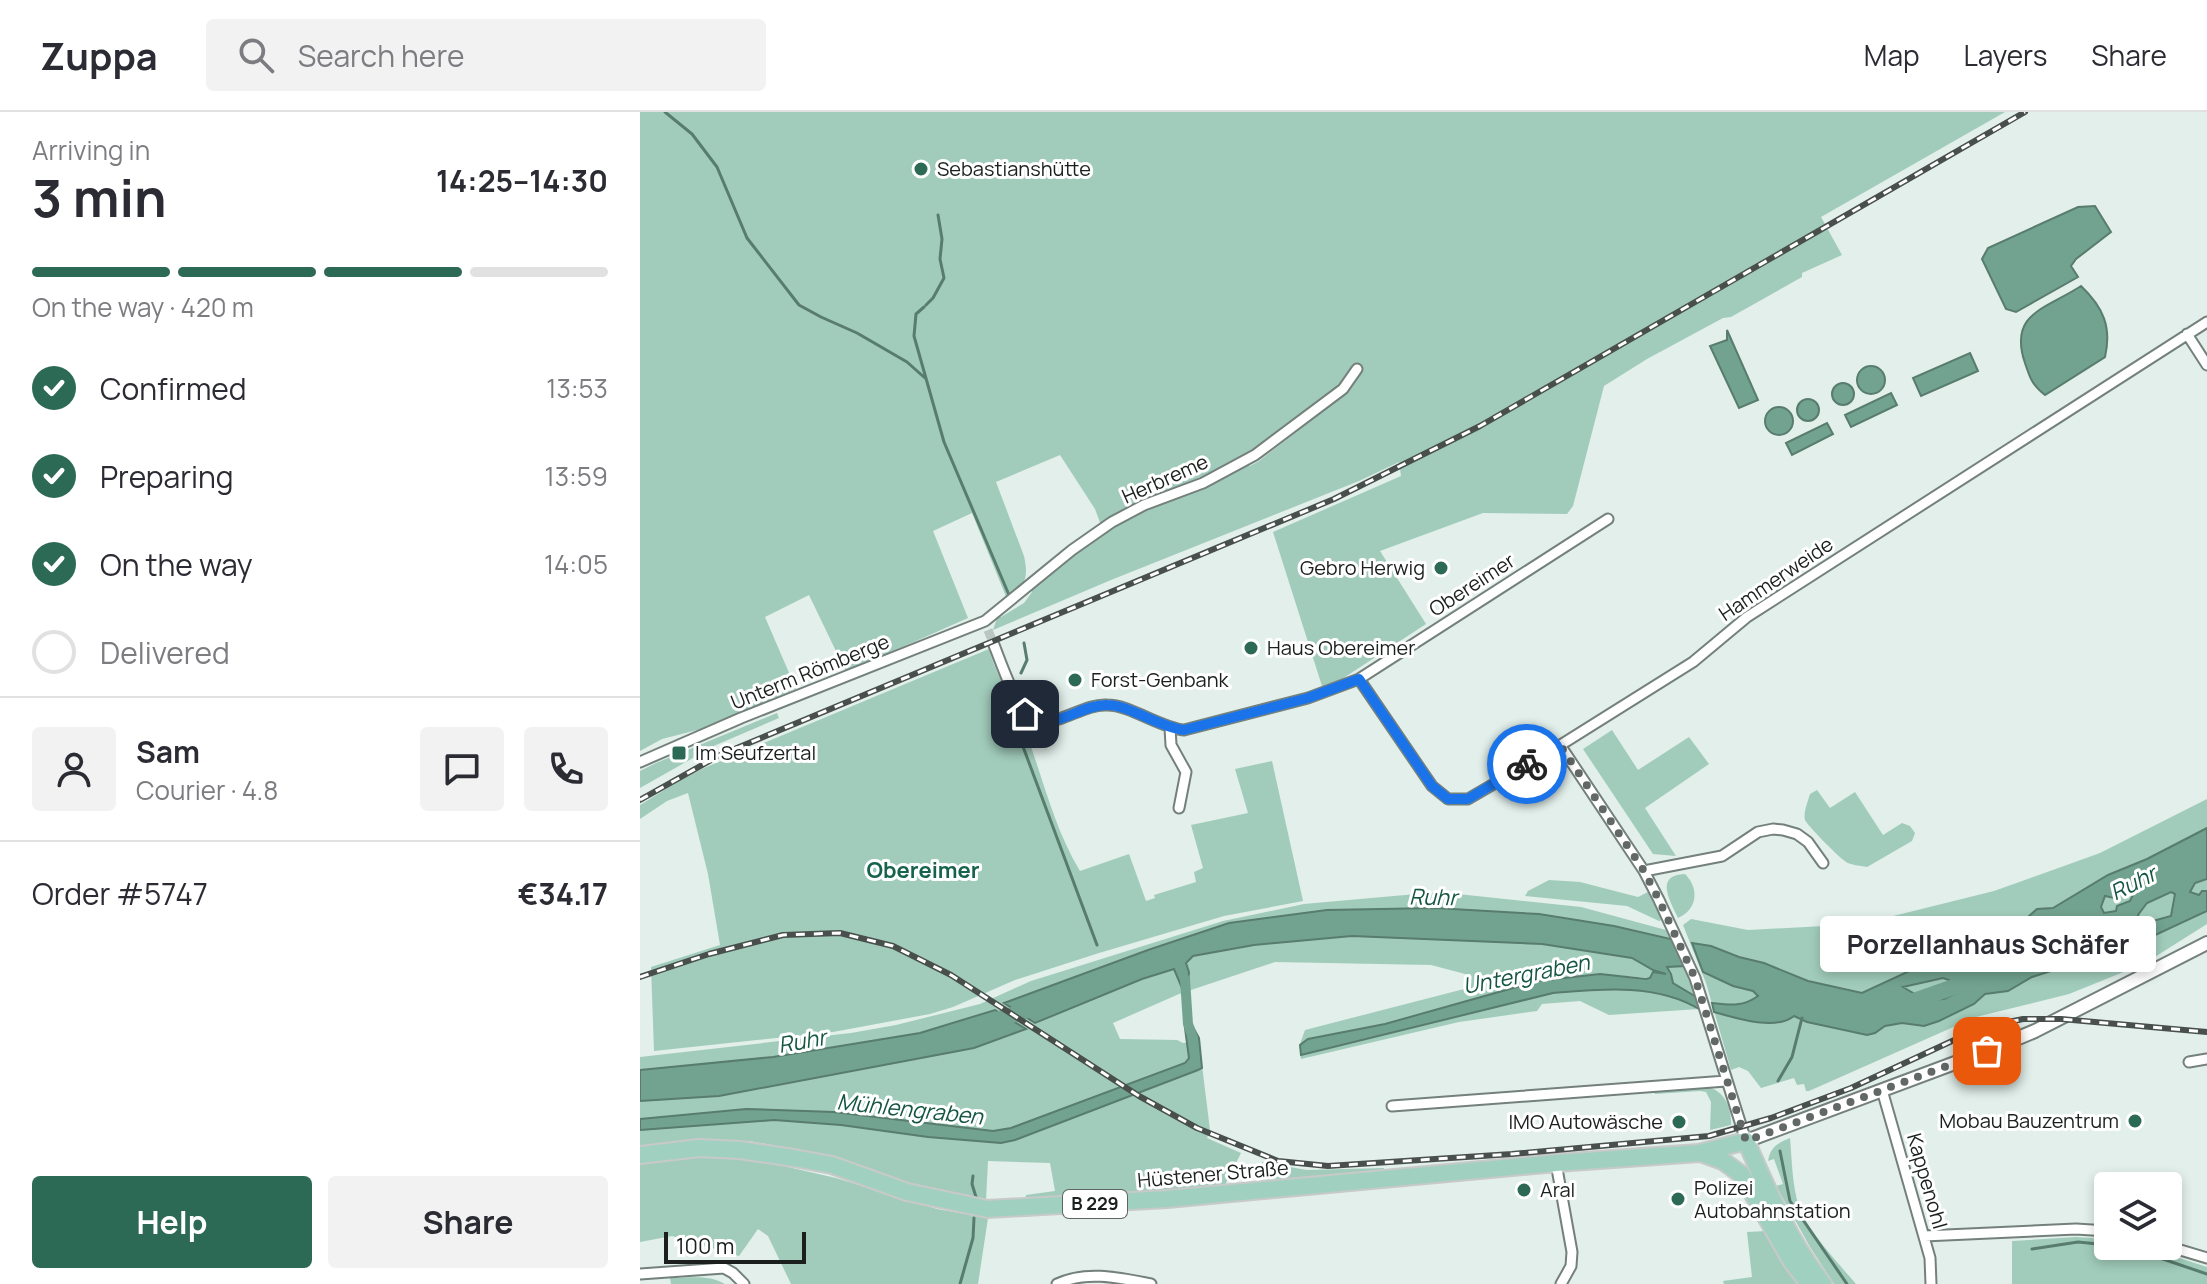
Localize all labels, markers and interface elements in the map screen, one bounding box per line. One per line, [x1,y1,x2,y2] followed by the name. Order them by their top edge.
[206,19,766,91] search box
[40,29,158,81] text: Zuppa
[234,33,278,77] icon: search
[298,35,464,76] text: Search here
[1864,36,1920,74] text: Map
[1964,36,2047,74] text: Layers
[2091,36,2167,74] text: Share
[32,132,150,168] text: Arriving in
[937,155,1091,182] place label: Sebastianshütte
[436,160,608,201] text: 14:25–14:30
[912,160,930,178] marker: Sebastianshütte
[32,162,167,233] text: 3 min
[32,289,254,325] text: On the way · 420 m
[32,366,76,410] icon: check
[100,368,247,409] text: Confirmed
[546,370,608,406] text: 13:53
[1118,448,1212,509] street label: Herbreme
[32,454,76,498] icon: check
[100,456,234,497] text: Preparing
[545,458,608,494] text: 13:59
[1713,530,1838,627] street label: Hammerweide
[32,542,76,586] icon: check
[100,544,253,585] text: On the way
[544,546,608,582] text: 14:05
[1424,547,1520,622] street label: Obereimer
[1300,554,1425,581] place label: Gebro Herwig
[1432,559,1450,577] marker: Gebro Herwig
[727,627,893,716] street label: Unterm Römberge
[100,632,230,673] text: Delivered
[1267,634,1415,661] place label: Haus Obereimer
[1242,639,1260,657] marker: Haus Obereimer
[1091,666,1230,693] place label: Forst-Genbank
[1066,671,1084,689] marker: Forst-Genbank
[991,680,1059,748] pin
[1003,692,1047,736] icon: home
[1487,724,1567,804] courier
[32,727,116,811] button: person
[420,727,504,811] button: chat
[524,727,608,811] button: phone
[136,731,200,772] text: Sam
[695,739,816,766] place label: Im Seufzertal
[1505,742,1549,786] icon: bike
[670,744,688,762] marker: Im Seufzertal
[136,772,278,808] text: Courier · 4.8
[867,855,980,885] district label: Obereimer
[2105,857,2164,907] water label: Ruhr
[32,873,208,914] text: Order #5747
[518,873,608,914] text: €34.17
[1409,882,1460,912] water label: Ruhr
[1819,915,2155,971] callout: Porzellanhaus Schäfer
[1847,926,2129,962] text: Porzellanhaus Schäfer
[1460,947,1593,1001] water label: Untergraben
[1953,1017,2021,1085] pin
[776,1022,831,1060] water label: Ruhr
[1965,1029,2009,1073] icon: bag
[835,1086,985,1132] water label: Mühlengraben
[1939,1107,2119,1134] place label: Mobau Bauzentrum
[1508,1108,1663,1135] place label: IMO Autowäsche
[2126,1112,2144,1130] marker: Mobau Bauzentrum
[1670,1113,1688,1131] marker: IMO Autowäsche
[1901,1130,1954,1232] street label: Kappenohl
[1136,1153,1290,1194] street label: Hüstener Straße
[2094,1172,2182,1260] map controls
[2094,1172,2182,1260] button: layers
[1694,1174,1851,1224] place label: Polizei Autobahnstation
[32,1176,312,1268] button: Help
[328,1176,608,1268] button: Share
[1540,1176,1575,1203] place label: Aral
[1515,1181,1533,1199] marker: Aral
[1063,1190,1127,1218] road number: B 229
[1669,1190,1687,1208] marker: Polizei Autobahnstation
[664,1228,806,1264] scale bar
[676,1231,734,1261] text: 100 m

